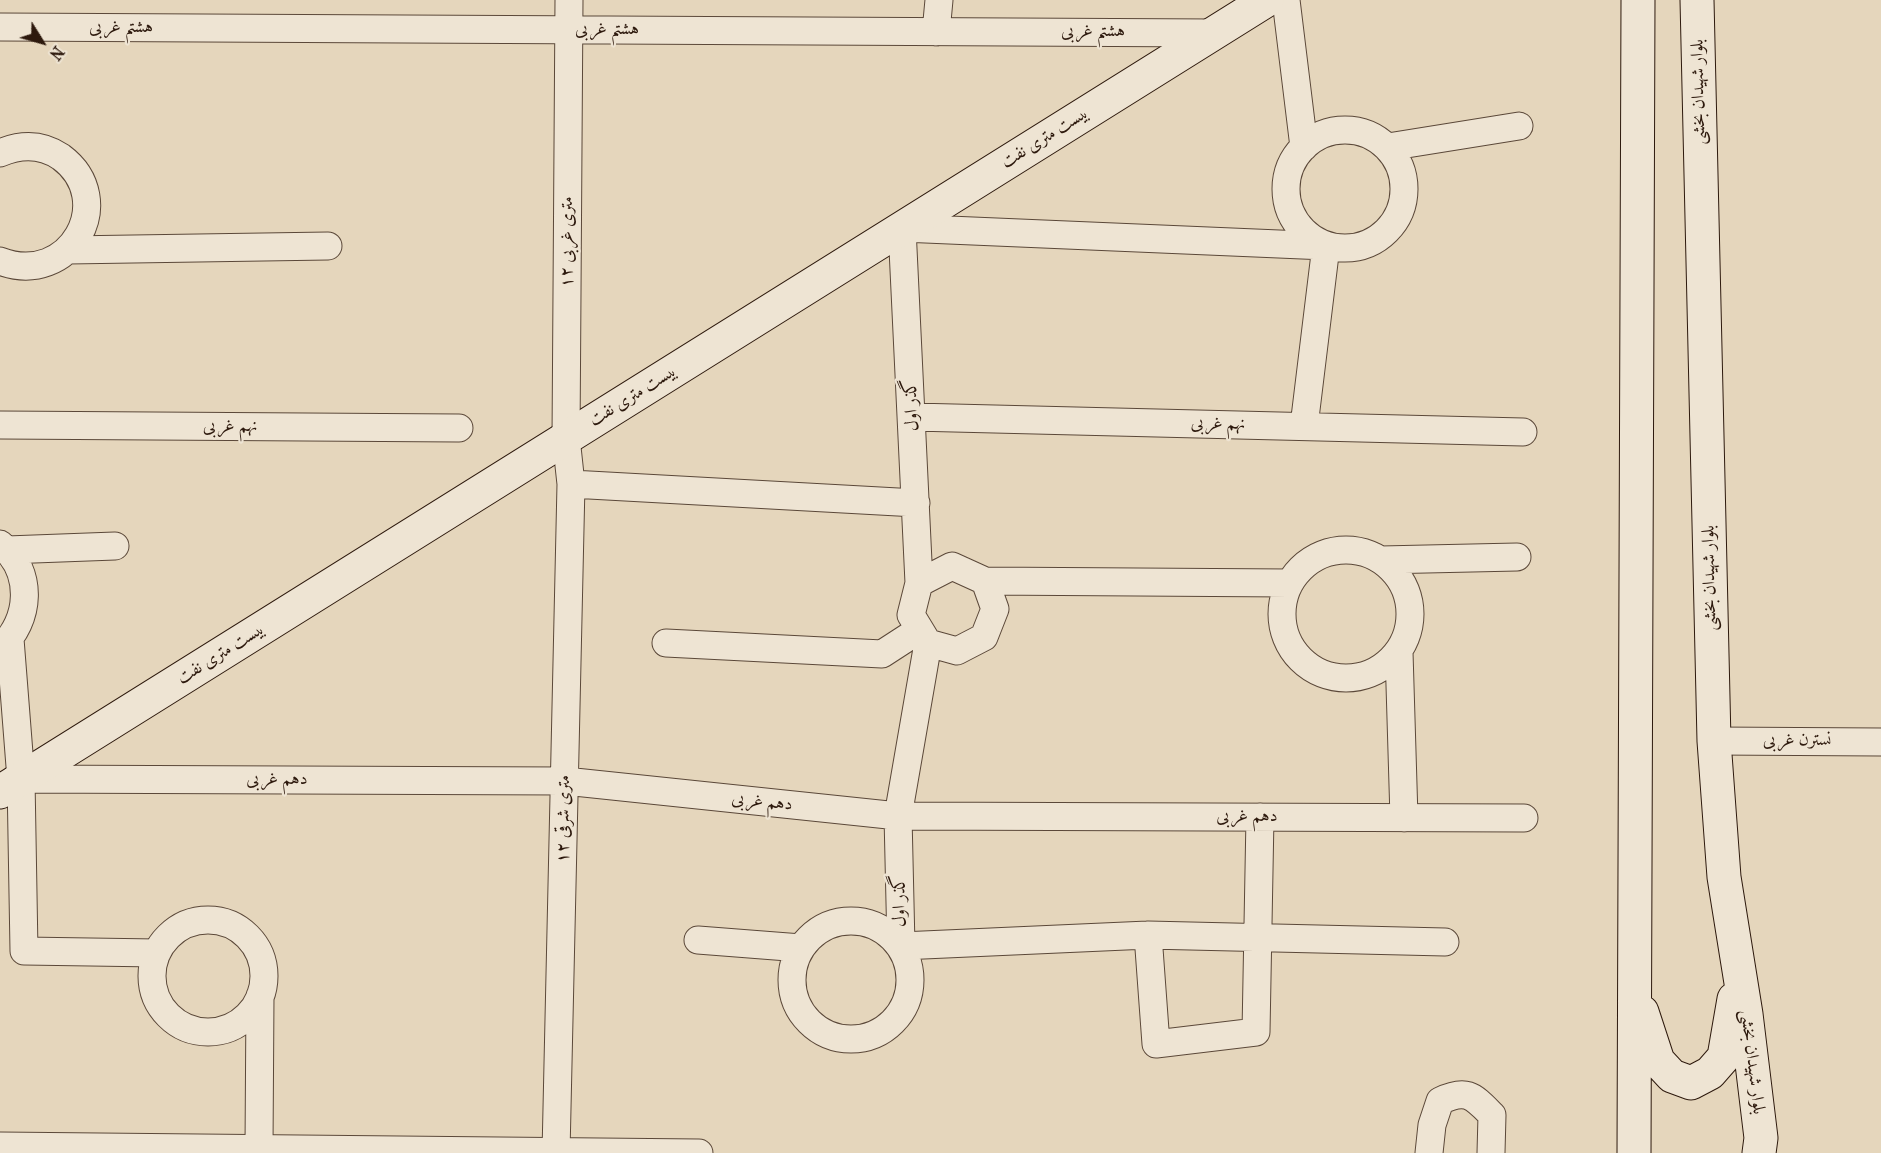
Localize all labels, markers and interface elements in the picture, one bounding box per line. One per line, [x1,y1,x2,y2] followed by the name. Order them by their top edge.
[12,12,72,72] north arrow
[89,17,153,39] street label: هشتم غربی
[575,19,639,41] street label: هشتم غربی
[1061,21,1125,43] street label: هشتم غربی
[1687,39,1711,145] street label: بلوار شهیدان بخشی
[46,43,68,64] text: N
[997,103,1093,173] street label: بیست متری نفت
[557,196,579,288] street label: ۱۲ متری غربی
[585,361,681,431] street label: بیست متری نفت
[900,378,924,432] street label: گذر اول
[1190,413,1246,435] street label: نهم غربی
[203,416,257,438] street label: نهم غربی
[1698,525,1722,631] street label: بلوار شهیدان بخشی
[173,619,269,689] street label: بیست متری نفت
[1763,730,1831,752] street label: نسترن غربی
[246,769,308,791] street label: دهم غربی
[552,775,576,863] street label: ۱۲ متری شرقی
[730,788,794,816] street label: دهم غربی
[1216,806,1278,828] street label: دهم غربی
[889,875,911,927] street label: گذر اول
[1735,1008,1769,1116] street label: بلوار شهیدان بخشی

